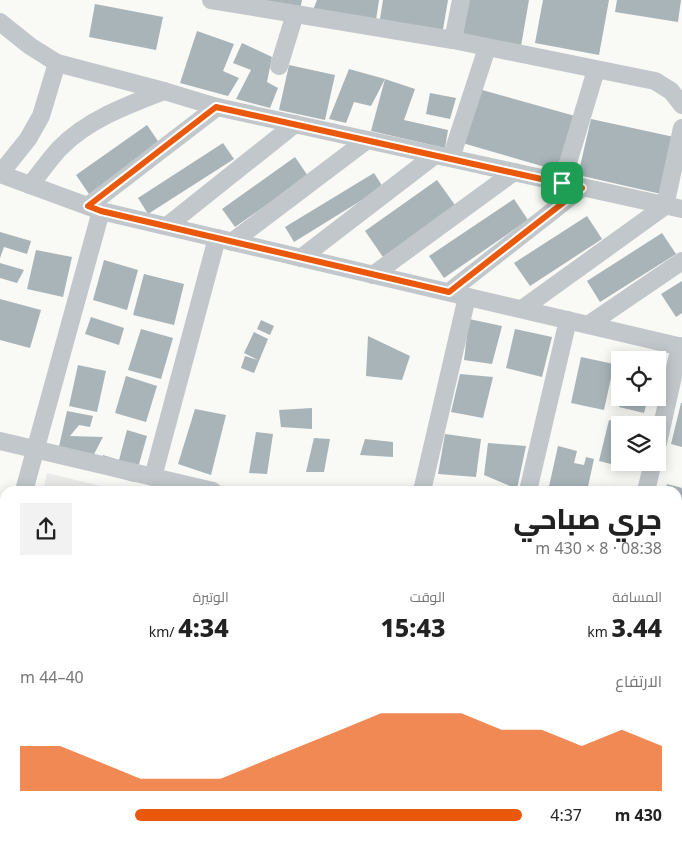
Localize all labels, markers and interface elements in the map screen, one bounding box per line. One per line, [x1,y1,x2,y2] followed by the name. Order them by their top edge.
[541,162,583,204] pin
[548,169,576,197] icon: arrive
[611,351,666,471] map controls
[611,351,666,406] button: locate
[611,416,666,471] button: layers
[514,499,662,537] text: جري صباحي
[20,503,72,555] button: share
[535,537,662,559] text: 08:38 · 8 × 430 m
[193,587,229,606] text: الوتيرة
[410,587,445,606] text: الوقت
[612,587,662,606] text: المسافة
[178,610,229,644] text: 4:34
[380,610,445,644] text: 15:43
[612,610,662,644] text: 3.44
[149,622,178,641] text: /km
[587,622,612,641] text: km
[20,666,84,688] text: 40–44 m
[615,670,662,692] text: الارتفاع
[550,804,582,826] text: 4:37
[615,804,662,826] text: 430 m

